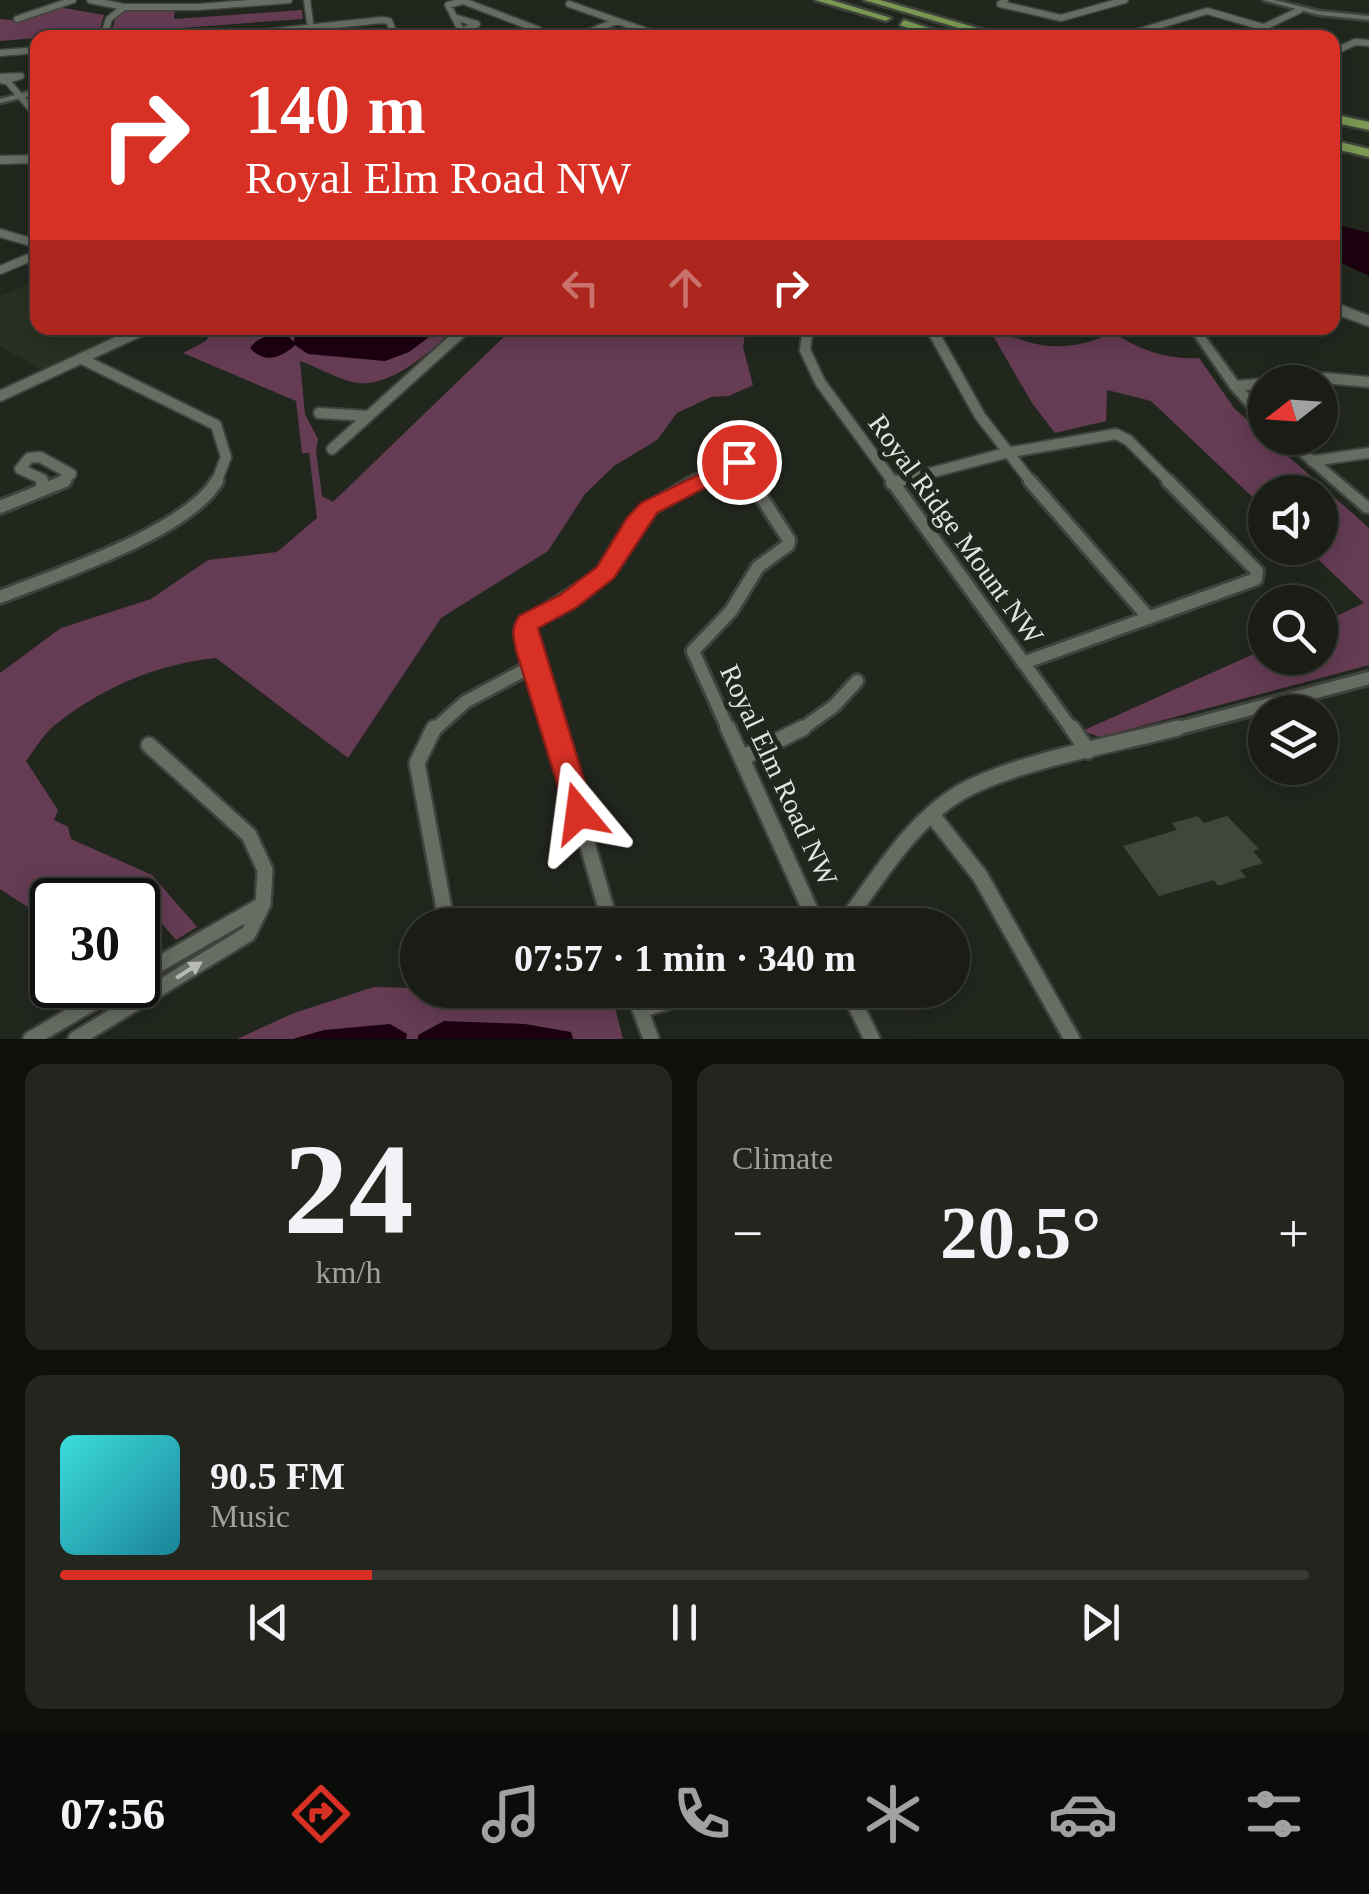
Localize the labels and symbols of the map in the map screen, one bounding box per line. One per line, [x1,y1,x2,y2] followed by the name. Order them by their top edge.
[1248,365,1338,455] north arrow
[862,408,1050,650] street label: Royal Ridge Mount NW
[697,420,782,505] pin
[714,660,844,891] street label: Royal Elm Road NW
[527,761,631,865] position arrow
[30,878,160,1008] speed limit sign: 30
[175,961,203,979] one-way arrow

